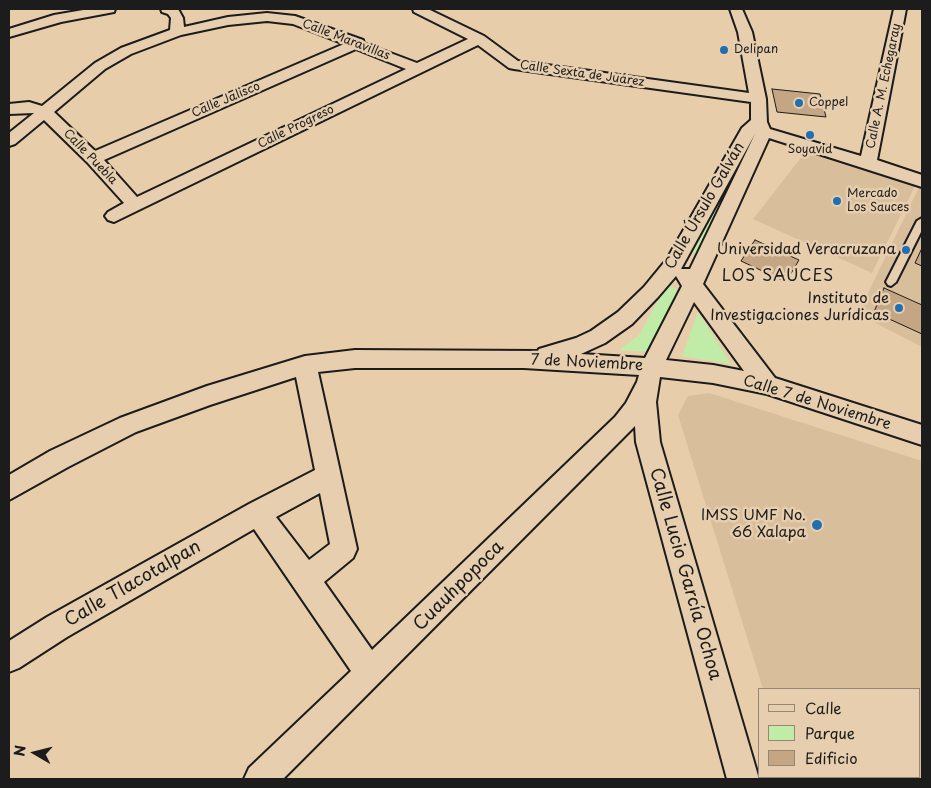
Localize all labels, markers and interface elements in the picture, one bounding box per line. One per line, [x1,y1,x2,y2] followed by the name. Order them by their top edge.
[300,17,392,63] street label: Calle Maravillas
[864,22,904,150] street label: Calle A. M. Echegaray
[734,43,778,57] place label: Delipan
[718,44,730,56] marker: Delipan
[519,58,645,90] street label: Calle Sexta de Juárez
[190,79,262,121] street label: Calle Jalisco
[809,96,848,110] place label: Coppel
[793,97,805,109] marker: Coppel
[256,102,336,152] street label: Calle Progreso
[60,126,120,188] street label: Calle Puebla
[804,129,816,141] marker: Soyavid
[661,139,749,273] street label: Calle Úrsulo Galván
[788,143,832,157] place label: Soyavid
[847,187,909,215] place label: Mercado Los Sauces
[831,195,843,207] marker: Mercado Los Sauces
[717,241,896,259] place label: Universidad Veracruzana
[900,244,912,256] marker: Universidad Veracruzana
[720,267,836,287] district label: LOS SAUCES
[710,290,889,325] place label: Instituto de Investigaciones Jurídicas
[893,302,905,314] marker: Instituto de Investigaciones Jurídicas
[530,351,644,375] street label: 7 de Noviembre
[741,372,893,434] street label: Calle 7 de Noviembre
[644,465,726,683] street label: Calle Lucio García Ochoa
[701,507,806,542] place label: IMSS UMF No. 66 Xalapa
[810,518,824,532] marker: IMSS UMF No. 66 Xalapa
[61,536,205,632] street label: Calle Tlacotalpan
[409,536,509,636] street label: Cuauhpopoca
[758,688,921,778] legend
[805,696,842,719] text: Calle
[805,721,855,744] text: Parque
[10,728,60,778] north arrow
[8,744,31,758] text: N
[805,746,858,769] text: Edificio

